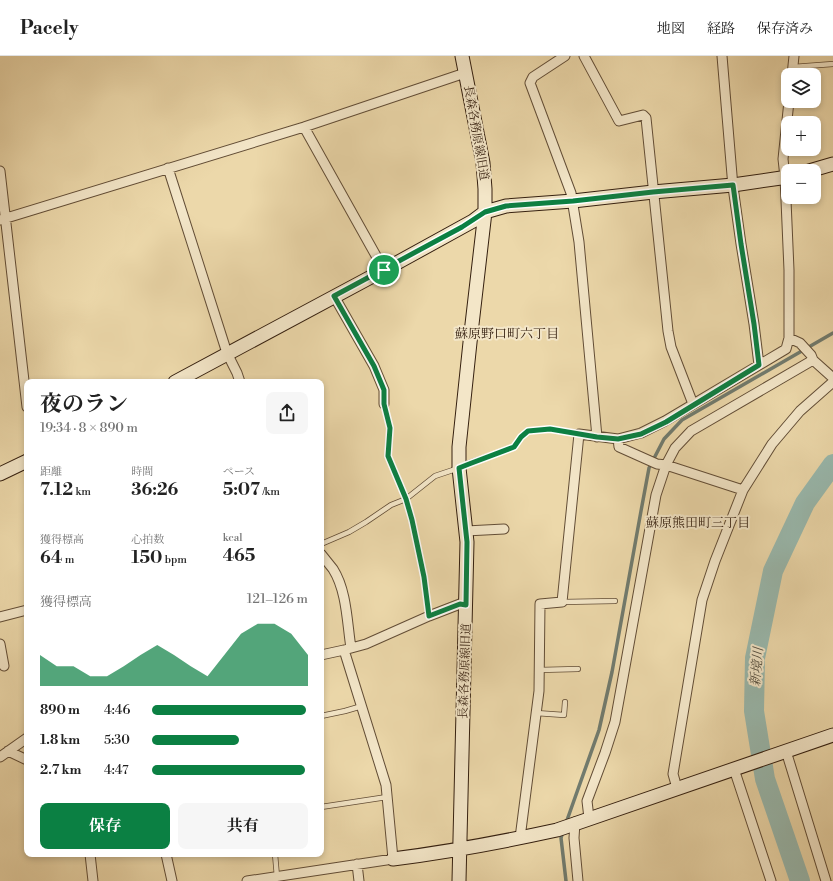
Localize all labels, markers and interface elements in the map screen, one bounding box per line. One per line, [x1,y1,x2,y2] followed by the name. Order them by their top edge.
[20,16,79,40] text: Pacely
[657,20,685,38] text: 地図
[707,20,735,38] text: 経路
[757,20,813,38] text: 保存済み
[781,68,821,204] map controls
[781,68,821,108] button: layers
[460,84,492,182] street label: 長森各務原線旧道
[781,116,821,156] button: +
[781,164,821,204] button: −
[367,253,401,287] pin
[373,259,395,281] icon: arrive
[455,326,559,342] district label: 蘇原野口町六丁目
[40,391,128,418] text: 夜のラン
[266,392,308,434] button: share
[40,420,138,436] text: 19:34 · 8 × 890 m
[40,465,62,479] text: 距離
[131,465,153,479] text: 時間
[223,465,255,479] text: ペース
[40,479,73,501] text: 7.12
[131,479,178,501] text: 36:26
[223,479,260,501] text: 5:07
[73,485,91,499] text: km
[260,485,280,499] text: /km
[646,515,750,531] district label: 蘇原熊田町三丁目
[223,531,243,545] text: kcal
[40,533,84,547] text: 獲得標高
[131,533,164,547] text: 心拍数
[223,545,255,567] text: 465
[40,547,62,569] text: 64
[131,547,162,569] text: 150
[62,553,74,567] text: m
[162,553,187,567] text: bpm
[247,591,308,607] text: 121–126 m
[40,594,92,610] text: 獲得標高
[456,623,474,719] street label: 長森各務原線旧道
[747,645,767,687] water label: 新境川
[40,702,80,718] text: 890 m
[104,702,130,718] text: 4:46
[40,732,80,748] text: 1.8 km
[104,732,130,748] text: 5:30
[40,762,81,778] text: 2.7 km
[104,762,128,778] text: 4:47
[40,803,170,849] button: 保存
[178,803,308,849] button: 共有

